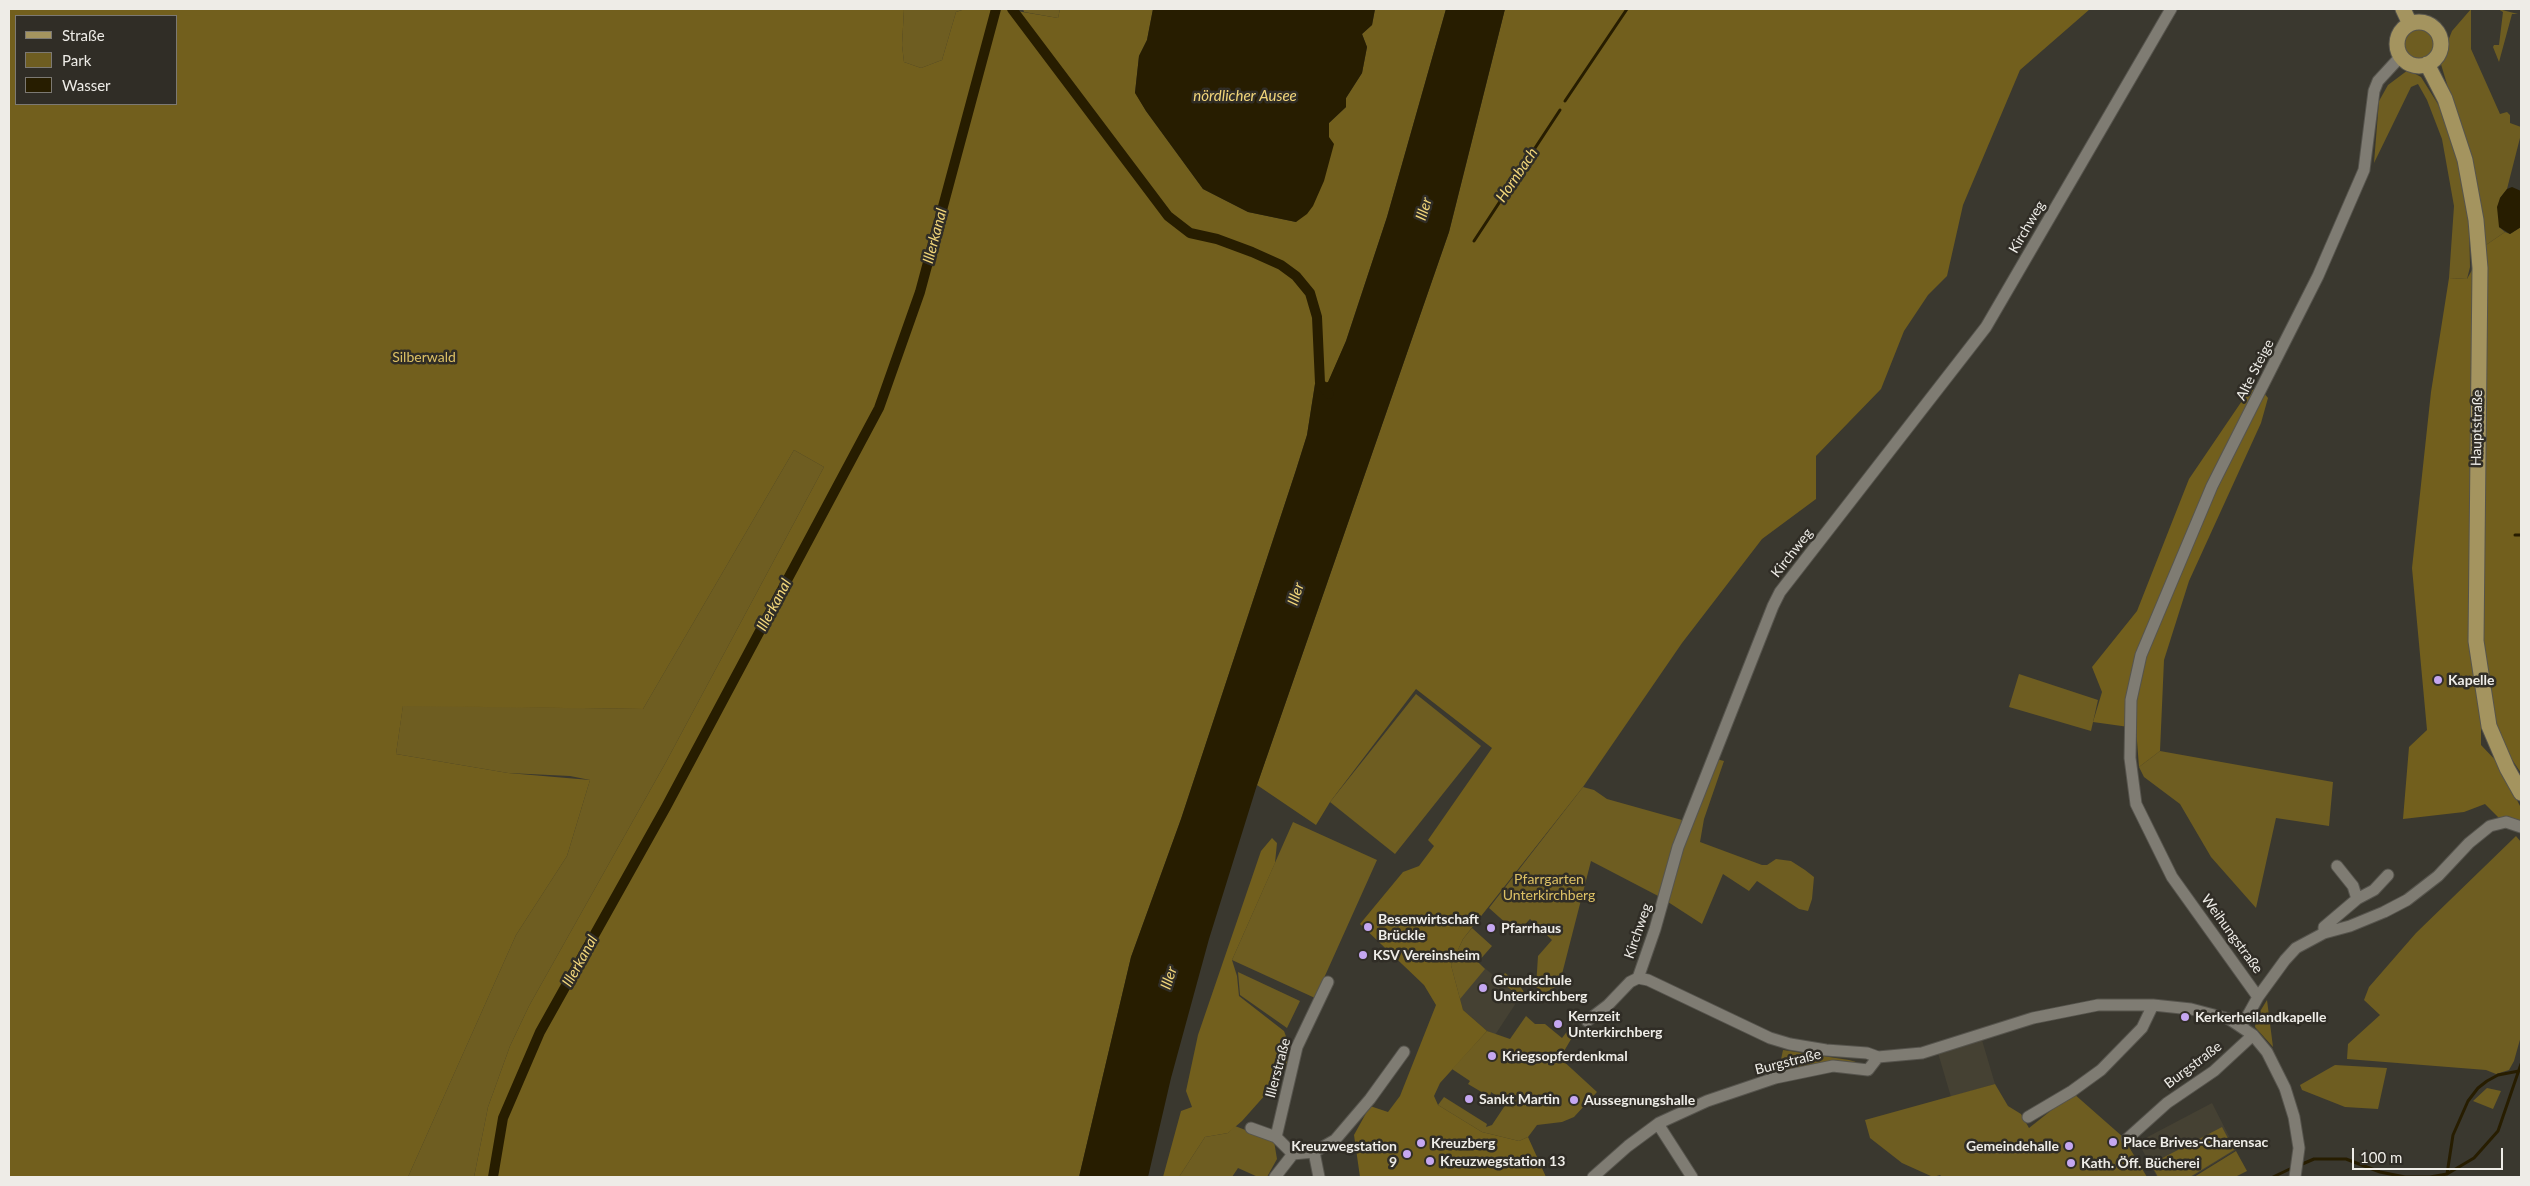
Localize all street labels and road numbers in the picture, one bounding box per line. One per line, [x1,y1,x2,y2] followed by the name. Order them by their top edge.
[2005,198,2049,256] street label: Kirchweg
[2232,337,2278,403] street label: Alte Steige
[2468,390,2486,466] street label: Hauptstraße
[1768,525,1816,581] street label: Kirchweg
[2198,891,2266,977] street label: Weihungstraße
[1621,901,1655,961] street label: Kirchweg
[1262,1036,1294,1100] street label: Illerstraße
[2161,1038,2225,1092] street label: Burgstraße
[1753,1046,1823,1078] street label: Burgstraße

